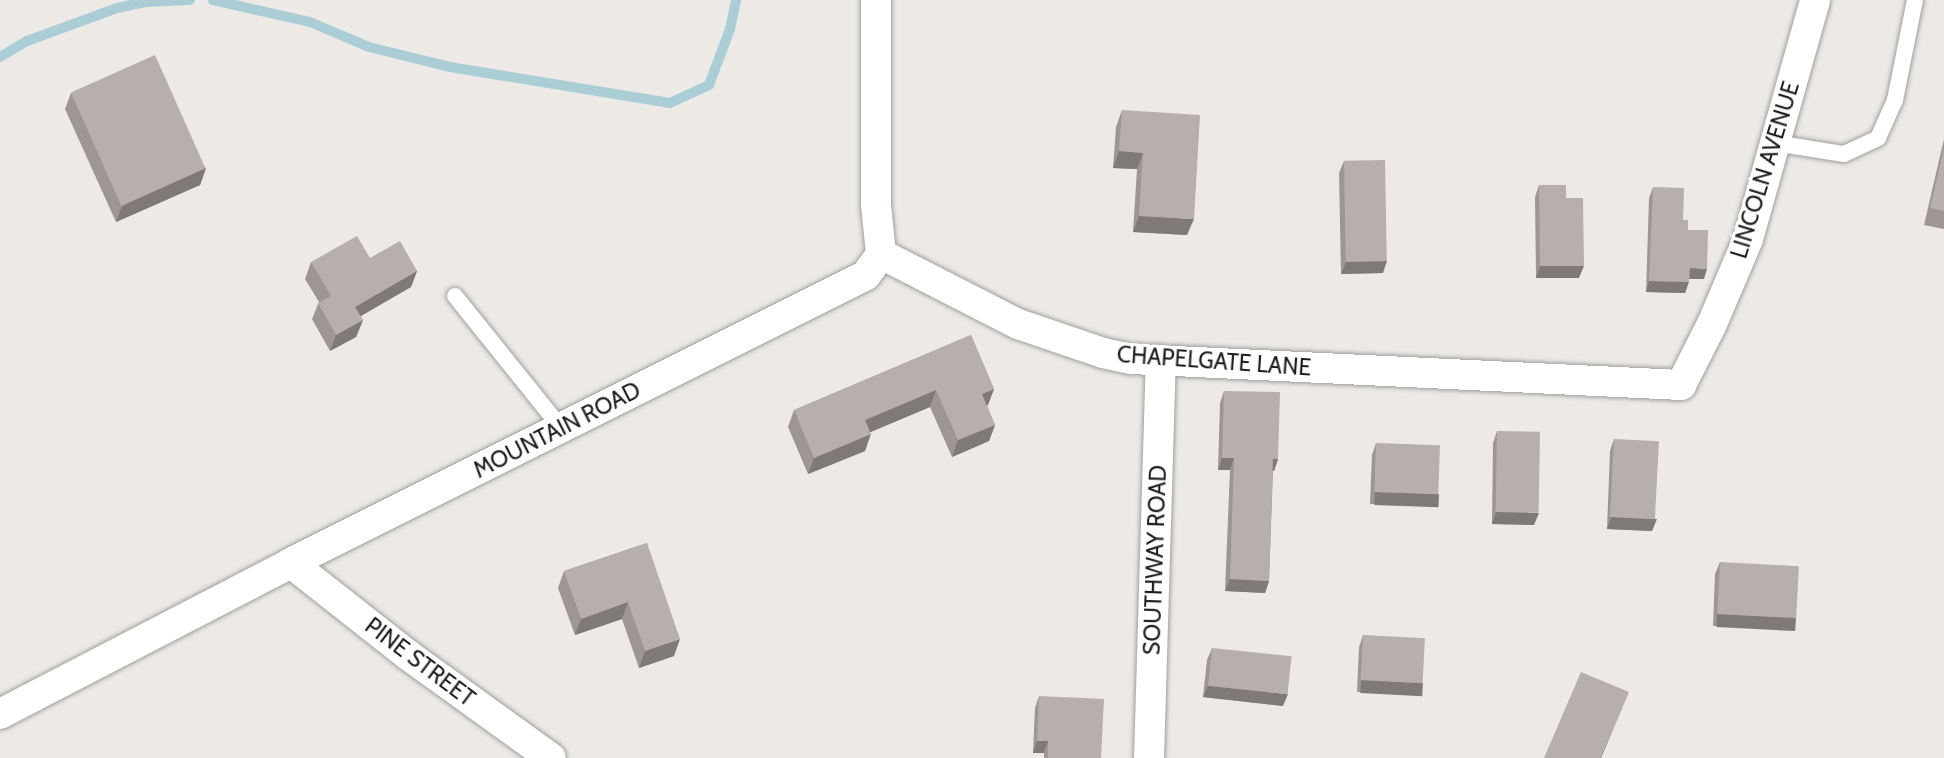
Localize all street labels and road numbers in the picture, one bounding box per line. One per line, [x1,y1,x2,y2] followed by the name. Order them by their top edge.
[1725,78,1805,262] street label: LINCOLN AVENUE
[1116,340,1312,382] street label: CHAPELGATE LANE
[469,376,645,484] street label: MOUNTAIN ROAD
[1138,464,1172,656] street label: SOUTHWAY ROAD
[360,612,480,712] street label: PINE STREET

